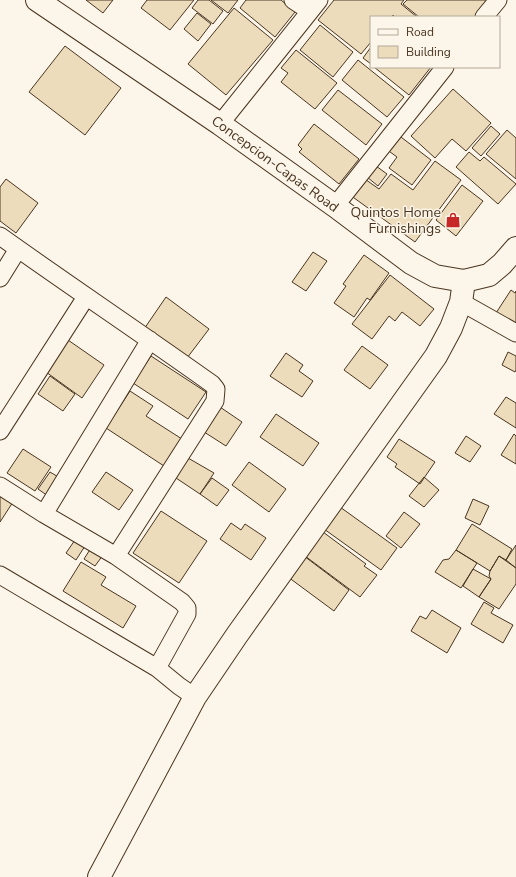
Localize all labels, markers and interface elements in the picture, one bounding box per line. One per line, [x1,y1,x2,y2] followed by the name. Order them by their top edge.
[370,16,500,68] legend
[406,24,434,40] text: Road
[406,44,451,60] text: Building
[207,111,343,217] street label: Concepcion-Capas Road
[350,203,441,238] place label: Quintos Home Furnishings
[444,211,462,229] shop icon: Quintos Home Furnishings

